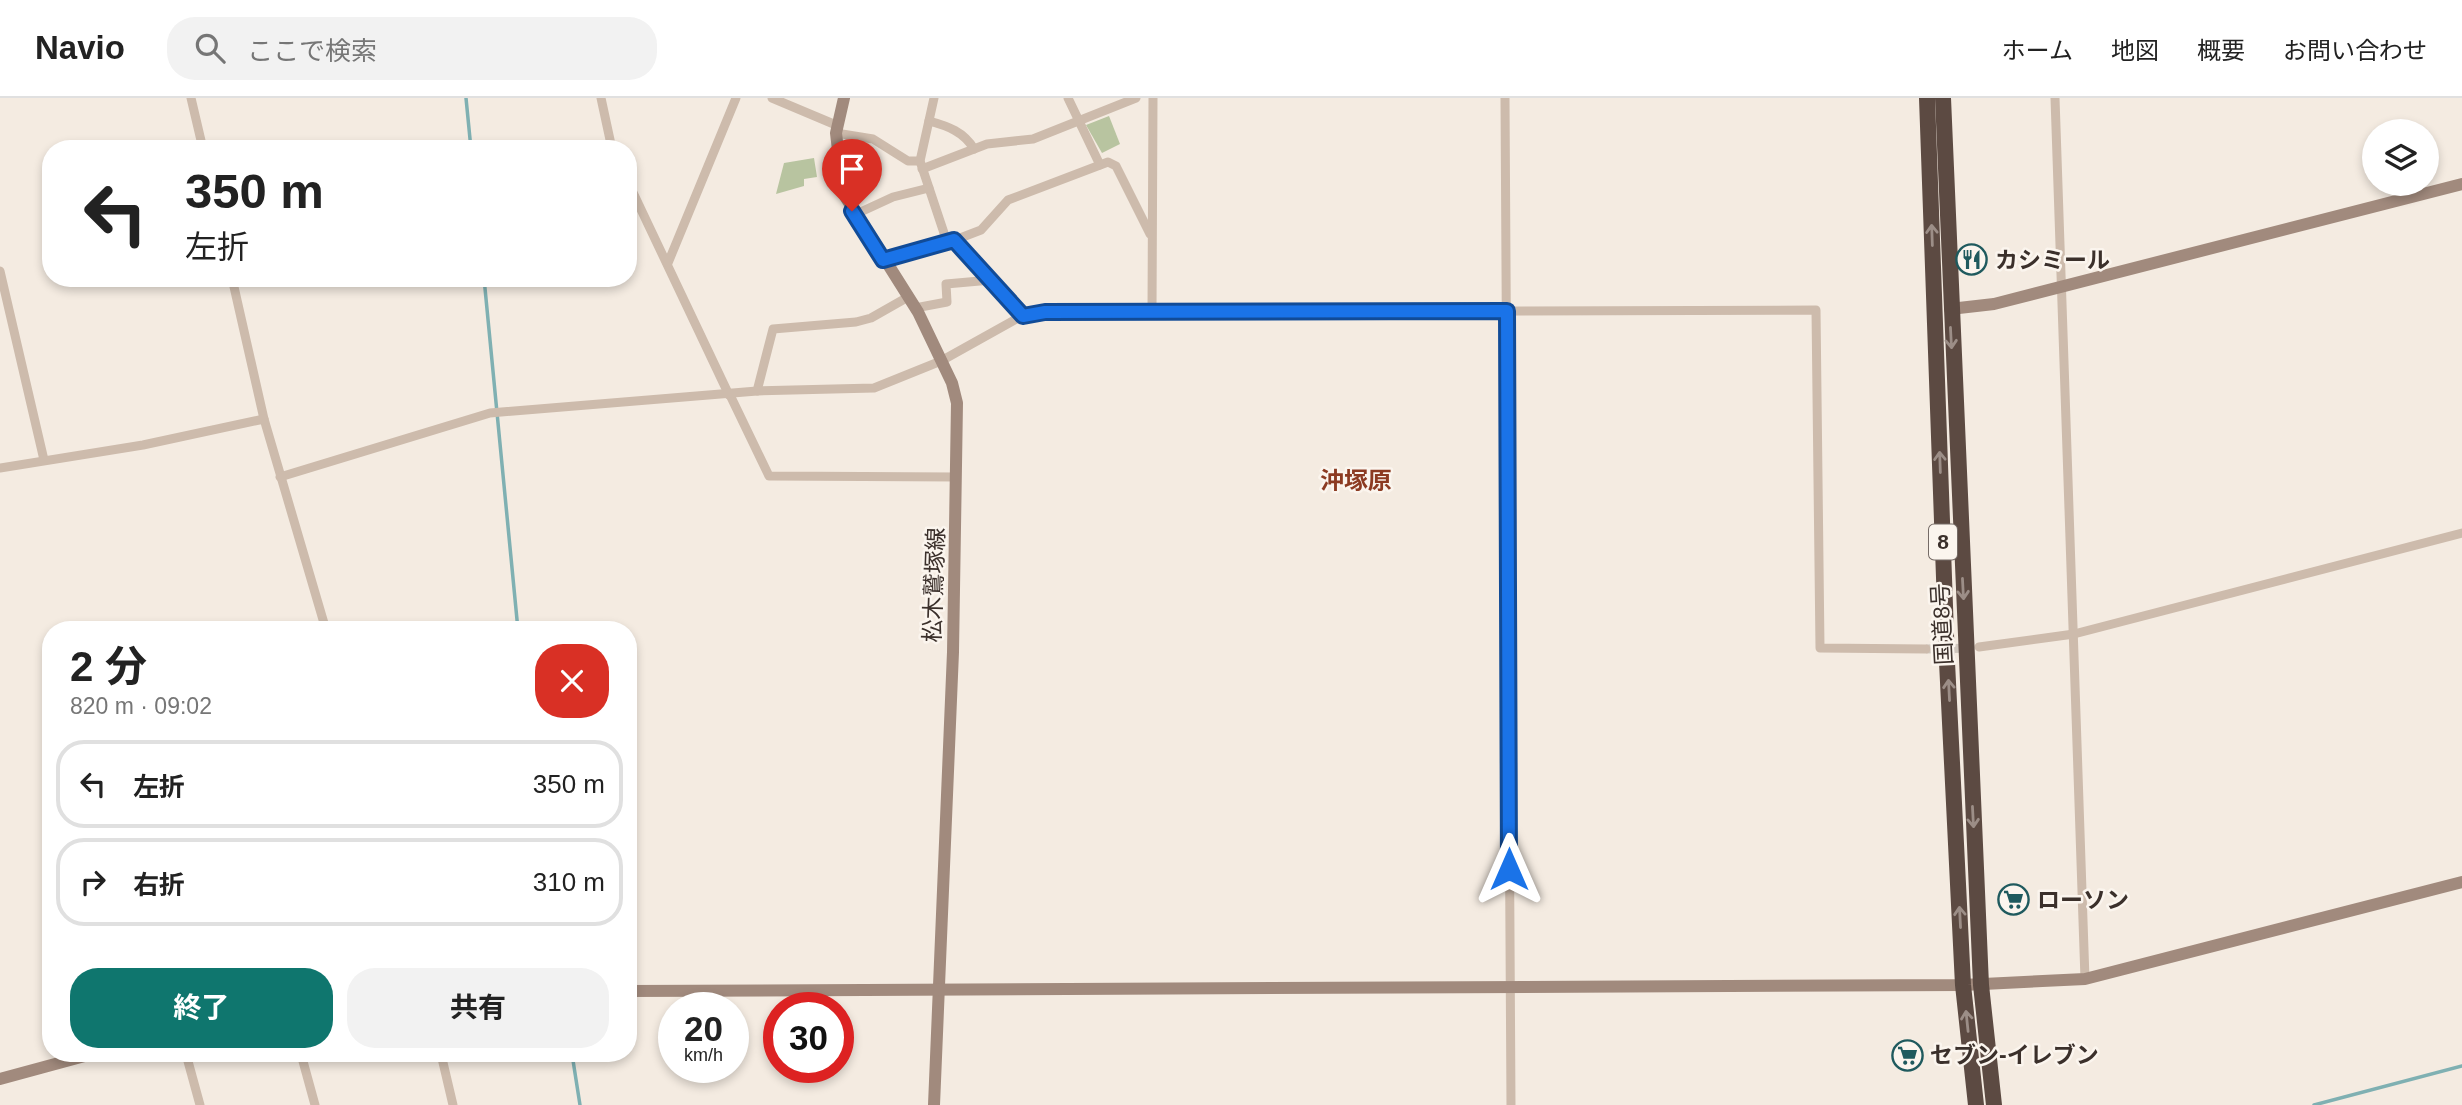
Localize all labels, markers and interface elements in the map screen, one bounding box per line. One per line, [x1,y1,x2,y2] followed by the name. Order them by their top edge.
[167,17,657,80] search box
[35,29,125,66] text: Navio
[191,29,229,67] icon: search
[247,36,377,66] text: ここで検索
[2002,37,2073,64] text: ホーム
[2111,37,2159,64] text: 地図
[2197,37,2245,64] text: 概要
[2283,37,2427,64] text: お問い合わせ
[2362,119,2439,196] map controls
[2362,119,2439,196] button: layers
[822,139,882,211] pin
[833,150,871,188] icon: arrive
[185,164,324,218] text: 350 m
[70,168,161,259] icon: left
[1926,224,1939,247] one-way arrow
[185,229,249,265] text: 左折
[1955,243,1989,277] restaurant icon: カシミール
[1995,247,2110,273] place label: カシミール
[1945,326,1958,349] one-way arrow
[1934,451,1947,474] one-way arrow
[1320,467,1392,494] district label: 沖塚原
[1929,524,1957,560] road number: 8
[919,527,949,643] street label: 松木鷲塚線
[1956,578,1969,601] one-way arrow
[1927,582,1957,666] street label: 国道8号
[70,643,147,690] text: 2 分
[535,644,609,718] button: close
[1942,678,1955,701] one-way arrow
[70,693,212,719] text: 820 m · 09:02
[74,765,112,803] icon: left
[533,769,605,799] text: 350 m
[133,772,185,802] text: 左折
[1967,805,1980,828] one-way arrow
[1472,832,1546,906] position arrow
[74,863,112,901] icon: right
[533,867,605,897] text: 310 m
[133,870,185,900] text: 右折
[1997,883,2031,917] supermarket icon: ローソン
[2037,887,2129,913] place label: ローソン
[1953,906,1966,929] one-way arrow
[70,968,333,1048] button: 終了
[347,968,609,1048] button: 共有
[763,992,854,1083] speed limit sign: 30
[684,1009,723,1048] text: 20
[1960,1010,1973,1032] one-way arrow
[1890,1038,1924,1072] supermarket icon: セブン-イレブン
[1930,1042,2099,1068] place label: セブン-イレブン
[684,1045,723,1065] text: km/h

